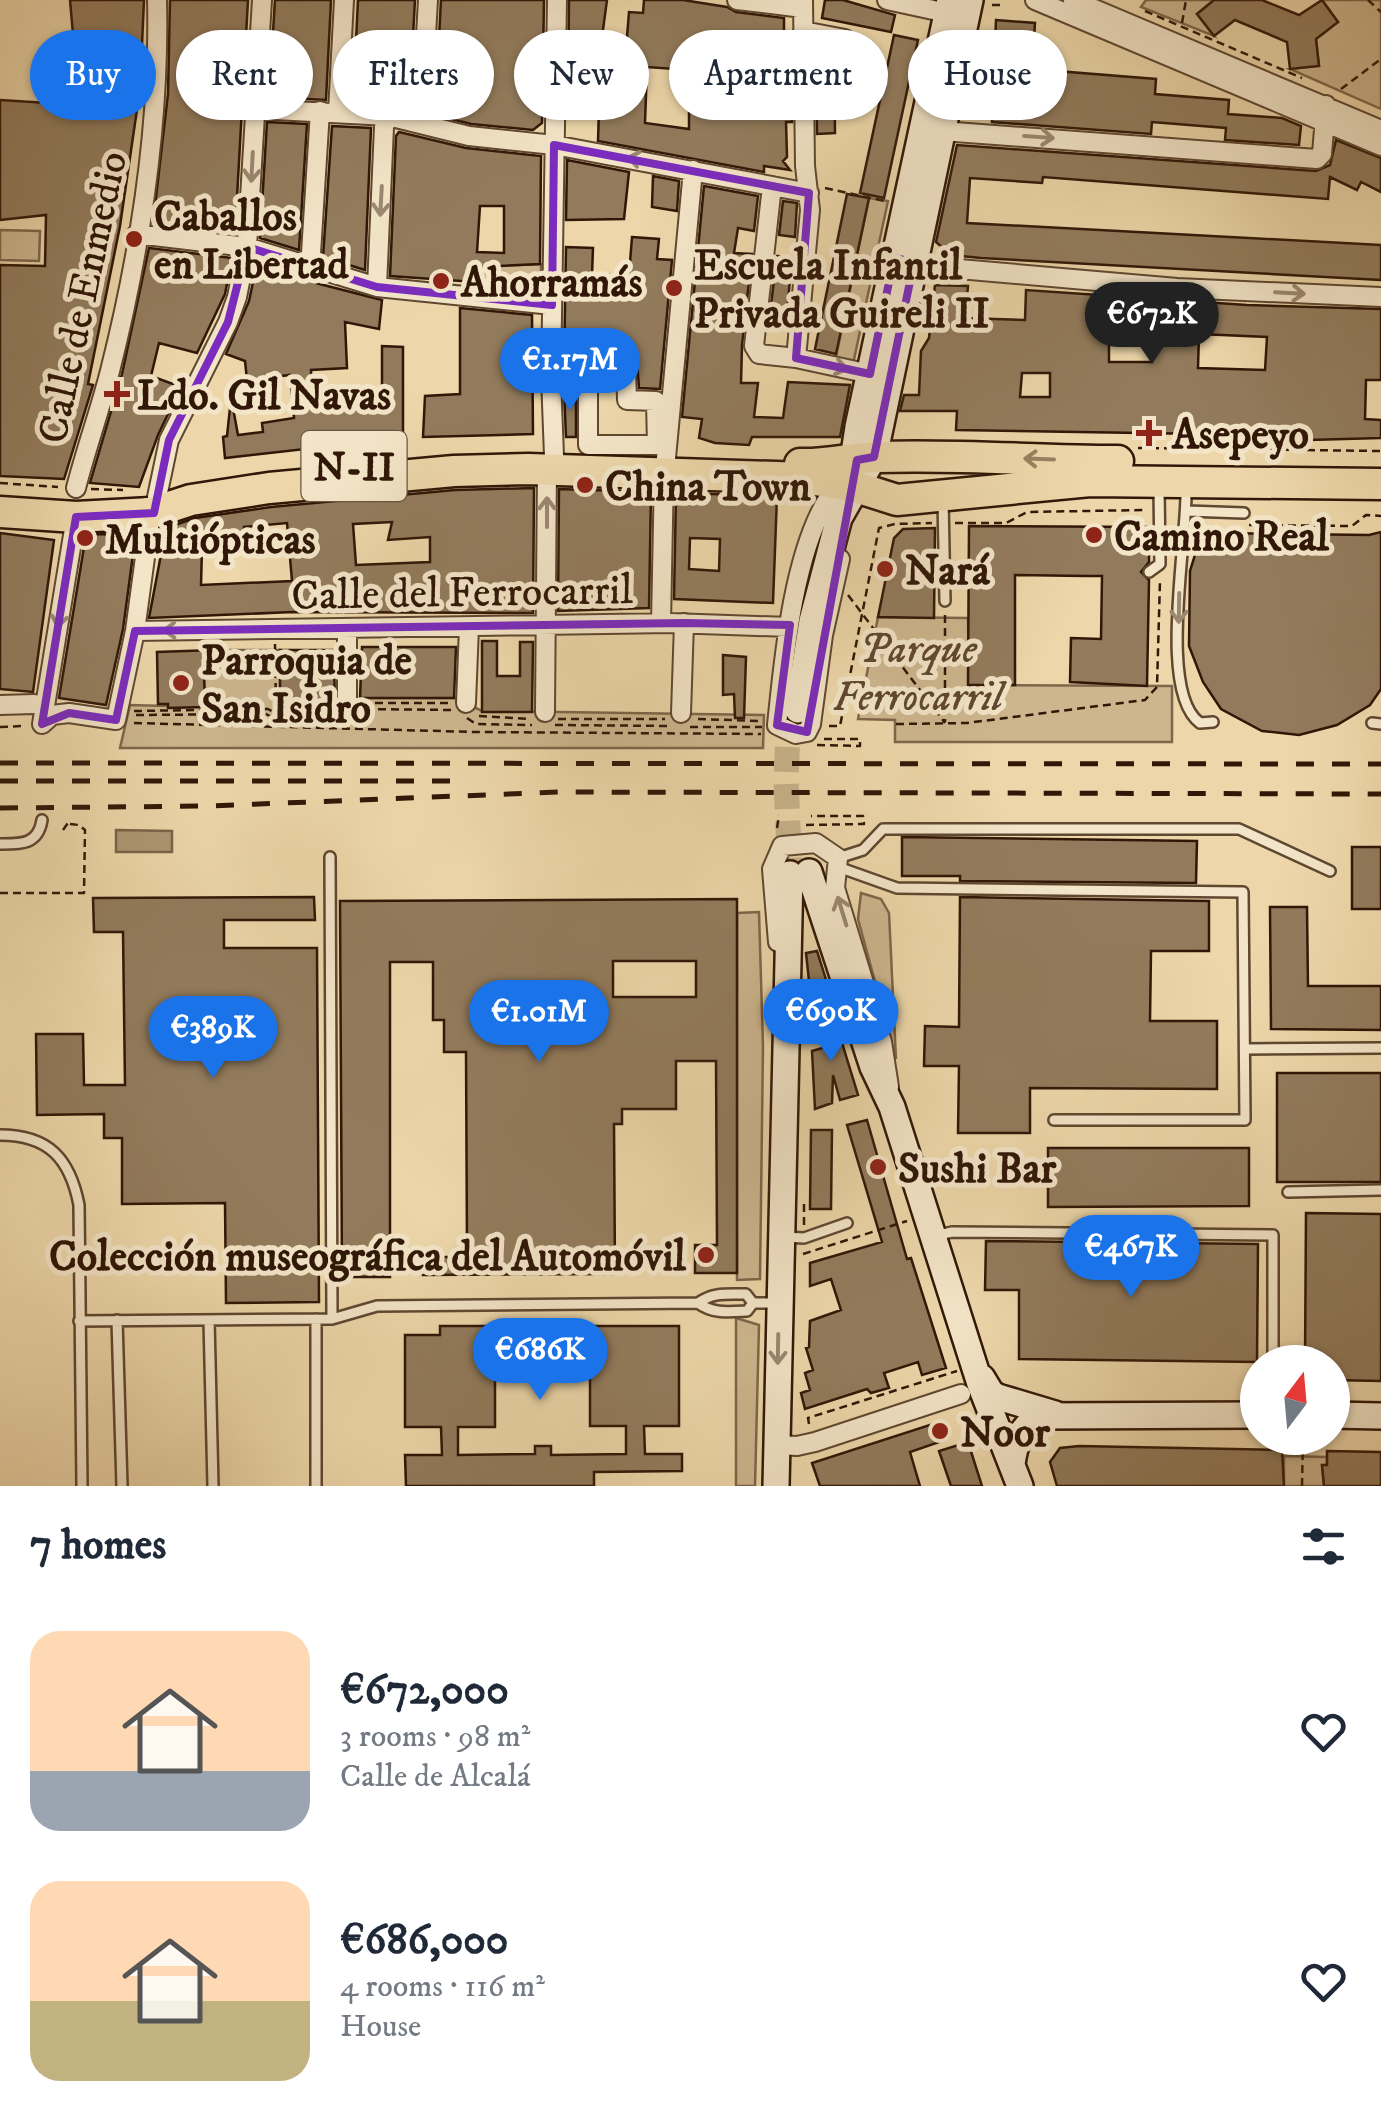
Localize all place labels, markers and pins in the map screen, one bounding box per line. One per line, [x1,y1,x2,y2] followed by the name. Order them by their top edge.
[154,192,349,292] place label: Caballos en Libertad
[123,228,145,250] marker: Caballos en Libertad
[694,241,990,341] place label: Escuela Infantil Privada Guireli II
[460,258,642,310] place label: Ahorramás
[430,270,452,292] marker: Ahorramás
[663,277,685,299] marker: Escuela Infantil Privada Guireli II
[1082,282,1222,367] pin: €672K
[489,328,651,413] pin: €1.17M
[137,371,391,423] place label: Ldo. Gil Navas
[106,383,128,405] marker: Ldo. Gil Navas
[1171,410,1309,462] place label: Asepeyo
[1136,420,1162,446] marker: Asepeyo
[605,462,811,514] place label: China Town
[574,474,596,496] marker: China Town
[1114,512,1330,564] place label: Camino Real
[105,515,316,567] place label: Multiópticas
[1083,524,1105,546] marker: Camino Real
[74,527,96,549] marker: Multiópticas
[905,546,991,598] place label: Nará
[874,558,896,580] marker: Nará
[201,636,412,736] place label: Parroquia de San Isidro
[170,672,192,694] marker: Parroquia de San Isidro
[761,979,901,1064] pin: €690K
[458,980,620,1065] pin: €1.01M
[143,996,283,1081] pin: €389K
[898,1144,1057,1196] place label: Sushi Bar
[867,1156,889,1178] marker: Sushi Bar
[1061,1215,1201,1300] pin: €467K
[49,1232,687,1284] place label: Colección museográfica del Automóvil
[695,1244,717,1266] marker: Colección museográfica del Automóvil
[470,1318,610,1403] pin: €686K
[960,1408,1050,1460] place label: Noor
[929,1420,951,1442] marker: Noor

